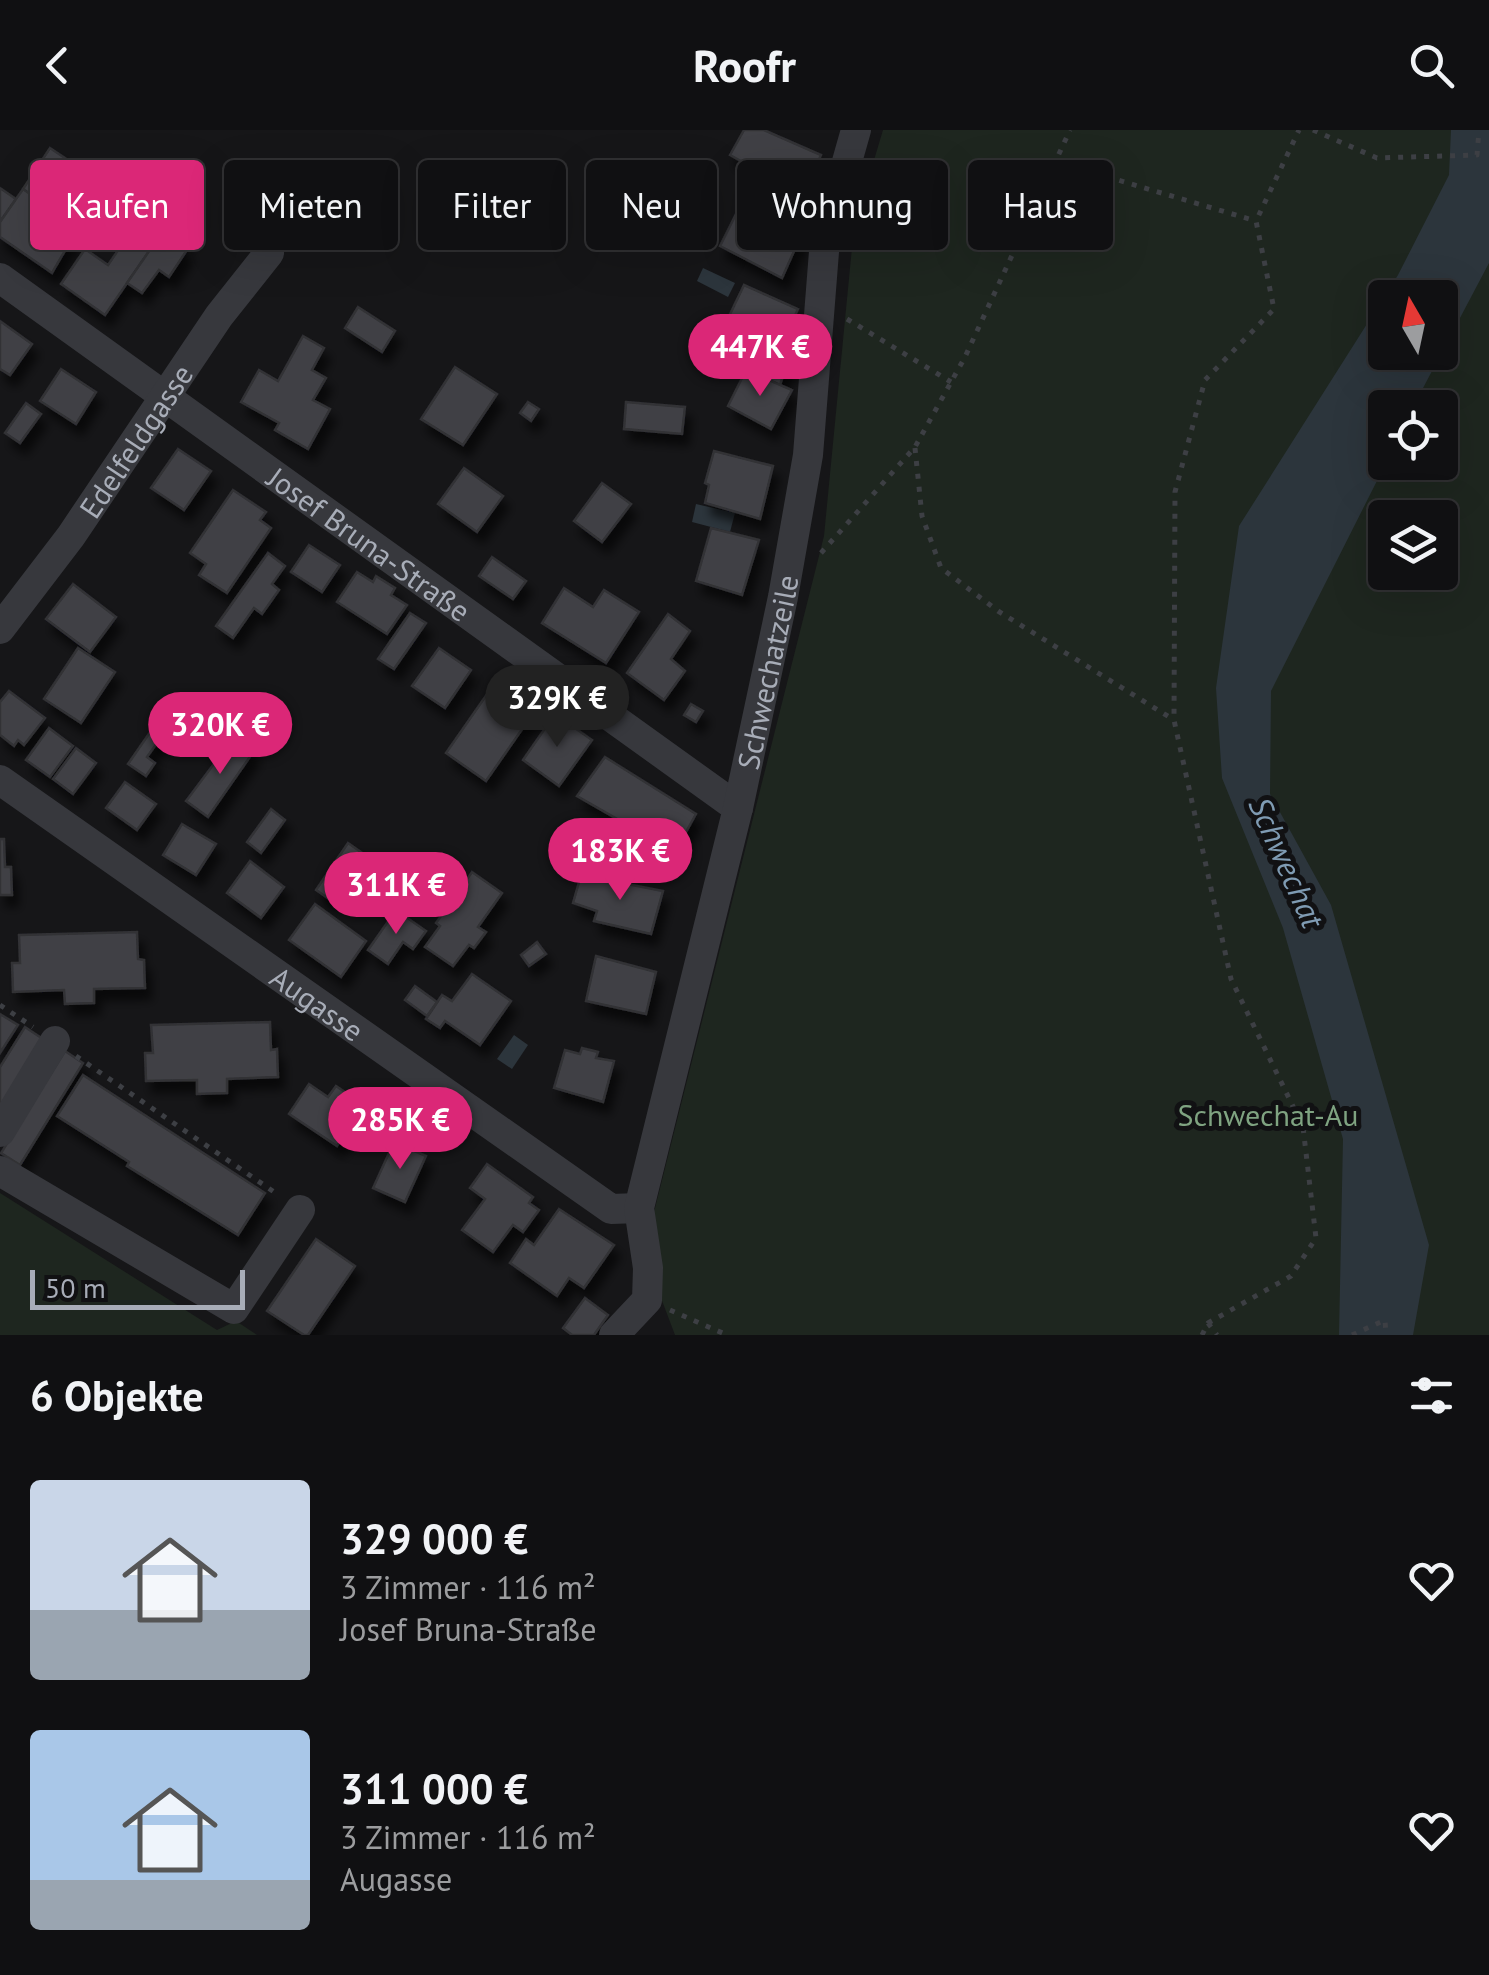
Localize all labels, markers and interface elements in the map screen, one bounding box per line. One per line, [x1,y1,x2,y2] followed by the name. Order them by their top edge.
[693,36,796,94] text: Roofr
[30,38,85,93] icon: back
[1404,38,1459,93] icon: search
[30,160,204,250] chip: Kaufen
[224,160,398,250] chip: Mieten
[418,160,566,250] chip: Filter
[586,160,717,250] chip: Neu
[737,160,948,250] chip: Wohnung
[968,160,1113,250] chip: Haus
[1368,280,1458,370] north arrow
[1368,280,1458,590] map controls
[679,314,841,399] pin: 447K €
[710,325,810,367] text: 447K €
[70,356,201,525] street label: Edelfeldgasse
[1368,390,1458,480] button: locate
[259,456,479,629] street label: Josef Bruna-Straße
[1368,500,1458,590] button: layers
[727,572,806,773] street label: Schwechatzeile
[476,665,638,750] pin: 329K €
[507,676,607,718] text: 329K €
[139,692,301,777] pin: 320K €
[170,703,270,745] text: 320K €
[1240,790,1335,936] water label: Schwechat
[539,818,701,903] pin: 183K €
[570,829,670,871] text: 183K €
[315,852,477,937] pin: 311K €
[346,863,446,905] text: 311K €
[263,957,372,1049] street label: Augasse
[319,1087,481,1172] pin: 285K €
[1177,1095,1359,1134] park label: Schwechat-Au
[350,1098,450,1140] text: 285K €
[30,1265,245,1310] scale bar
[45,1269,106,1306] text: 50 m
[30,1368,204,1423] text: 6 Objekte
[1404,1368,1459,1423] icon: filters
[340,1511,528,1566] text: 329 000 €
[110,1520,230,1640] icon: home
[1404,1553,1459,1608] icon: heart
[340,1566,596,1608] text: 3 Zimmer · 116 m²
[340,1608,596,1650] text: Josef Bruna-Straße
[340,1761,528,1816] text: 311 000 €
[110,1770,230,1890] icon: home
[1404,1803,1459,1858] icon: heart
[340,1816,596,1858] text: 3 Zimmer · 116 m²
[340,1858,452,1900] text: Augasse

